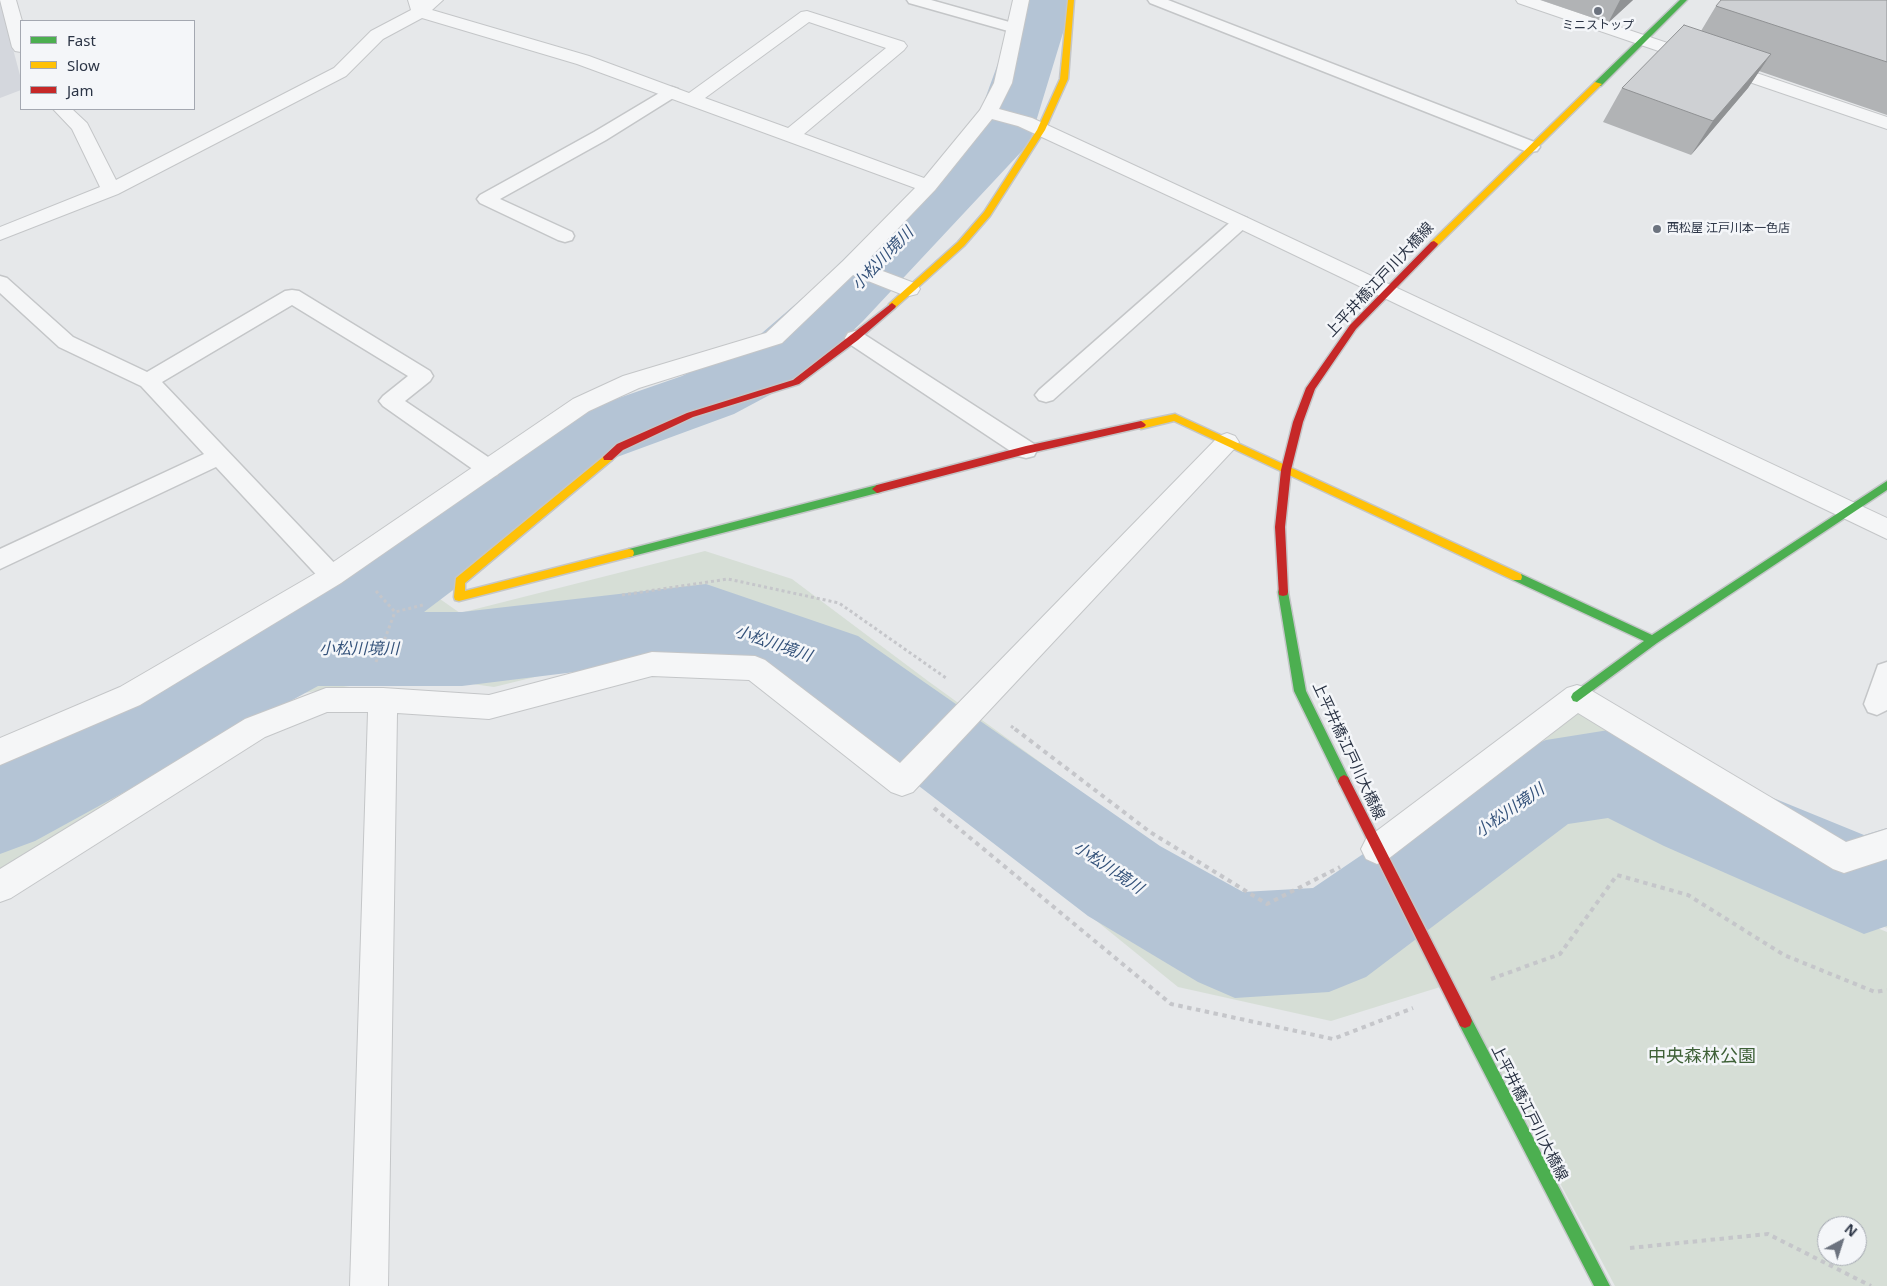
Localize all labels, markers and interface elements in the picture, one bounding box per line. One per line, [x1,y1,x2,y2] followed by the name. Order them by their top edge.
[1592,5,1604,17] marker: ミニストップ
[1562,19,1634,33] place label: ミニストップ
[20,20,195,110] legend
[67,30,96,50] text: Fast
[67,55,100,75] text: Slow
[67,80,94,100] text: Jam
[1322,219,1438,341] street label: 上平井橋江戸川大橋線
[1667,222,1790,236] place label: 西松屋 江戸川本一色店
[1651,223,1663,235] marker: 西松屋 江戸川本一色店
[848,224,918,294] water label: 小松川境川
[732,622,814,666] water label: 小松川境川
[319,639,399,659] water label: 小松川境川
[1308,679,1388,823] street label: 上平井橋江戸川大橋線
[1472,780,1548,842] water label: 小松川境川
[1069,838,1147,898] water label: 小松川境川
[1487,1042,1571,1184] street label: 上平井橋江戸川大橋線
[1648,1046,1756,1068] park label: 中央森林公園
[1817,1216,1867,1266] north arrow
[1841,1219,1862,1241] text: N

